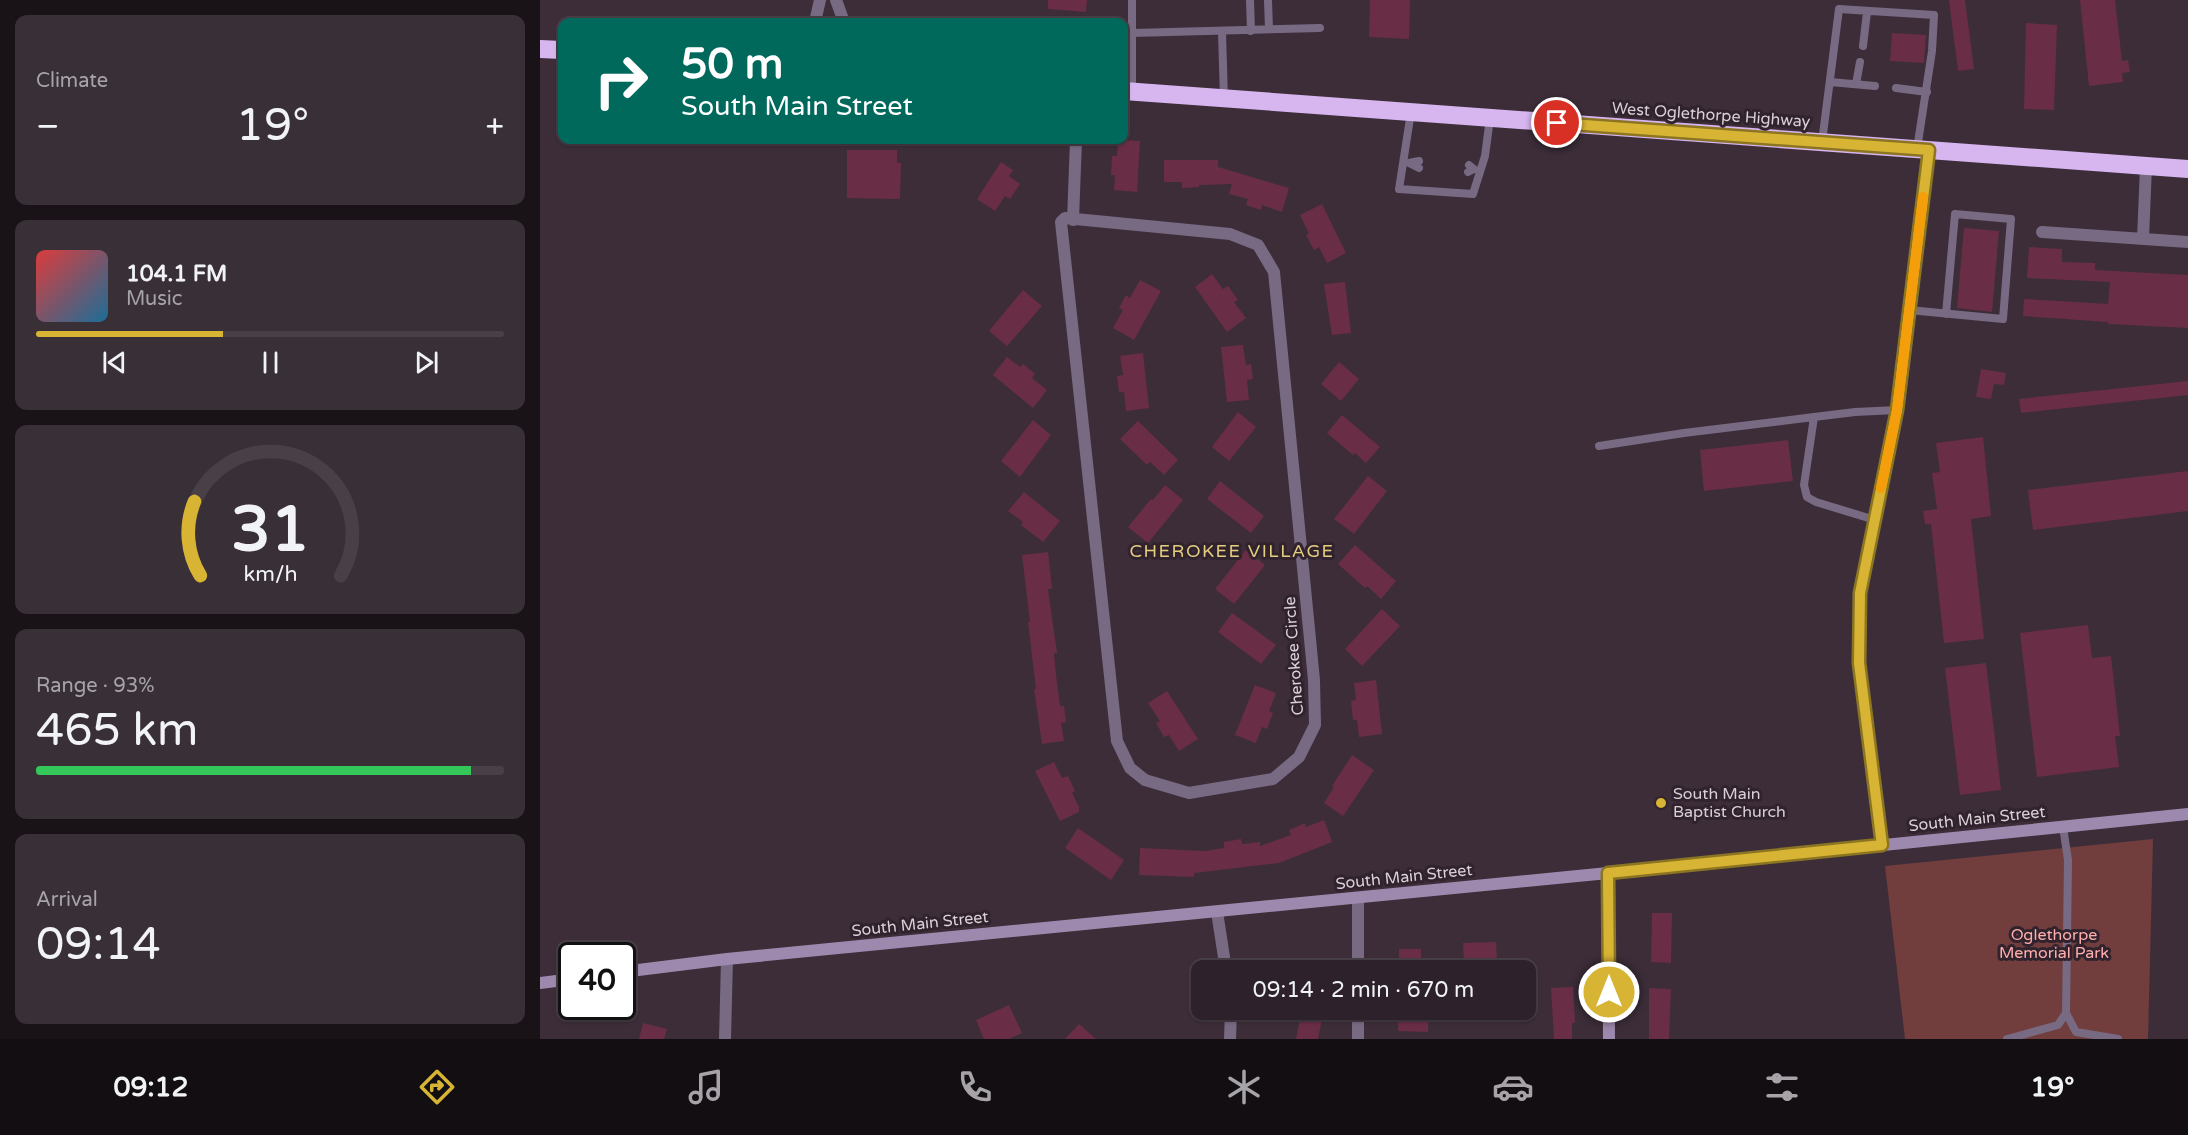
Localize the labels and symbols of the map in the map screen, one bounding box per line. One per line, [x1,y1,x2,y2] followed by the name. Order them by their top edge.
[1531,97,1582,148] pin
[1611,98,1811,132] street label: West Oglethorpe Highway
[1129,540,1335,562] district label: CHEROKEE VILLAGE
[1280,596,1308,716] street label: Cherokee Circle
[1673,784,1786,822] place label: South Main Baptist Church
[1654,796,1668,810] marker: South Main Baptist Church
[1908,802,2046,836] street label: South Main Street
[1335,860,1473,894] street label: South Main Street
[851,907,989,941] street label: South Main Street
[1999,925,2109,963] park label: Oglethorpe Memorial Park
[558,942,636,1020] speed limit sign: 40
[1577,960,1641,1024] position arrow

